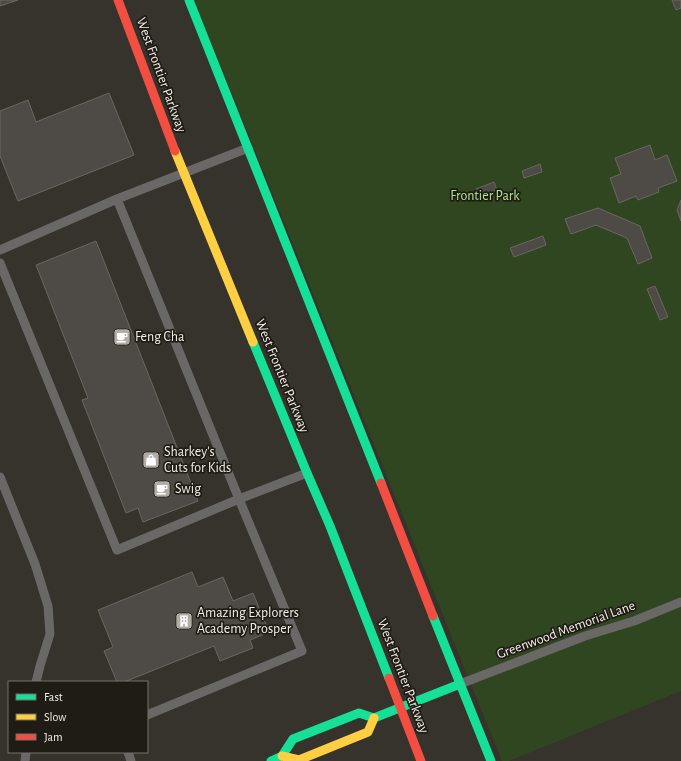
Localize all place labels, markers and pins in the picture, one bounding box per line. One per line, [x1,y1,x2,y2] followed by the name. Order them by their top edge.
[112,327,132,347] cafe icon: Feng Cha
[135,330,185,344] place label: Feng Cha
[164,445,231,475] place label: Sharkey’s Cuts for Kids
[141,450,161,470] shop icon: Sharkey’s Cuts for Kids
[152,479,172,499] cafe icon: Swig
[175,482,201,496] place label: Swig
[197,606,299,636] place label: Amazing Explorers Academy Prosper
[174,611,194,631] building icon: Amazing Explorers Academy Prosper

